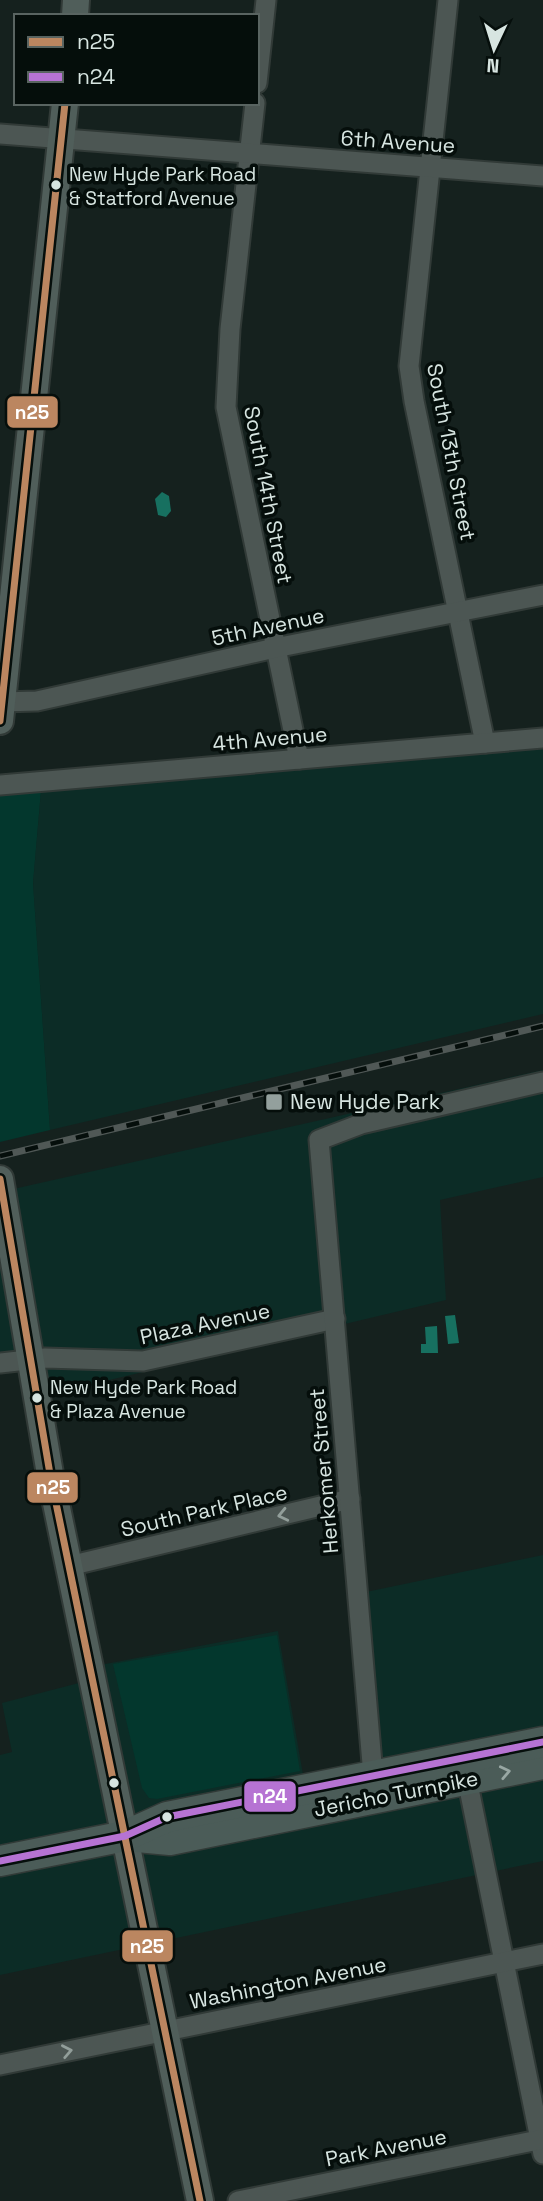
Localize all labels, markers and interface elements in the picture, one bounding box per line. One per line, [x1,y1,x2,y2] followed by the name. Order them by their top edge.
[14,14,259,105] legend
[459,14,529,84] north arrow
[77,28,115,55] text: n25
[486,53,500,78] text: N
[77,63,115,90] text: n24
[340,124,456,159] street label: 6th Avenue
[69,162,256,211] place label: New Hyde Park Road & Statford Avenue
[49,178,63,192] marker: New Hyde Park Road & Statford Avenue
[421,361,482,543] street label: South 13th Street
[6,395,59,429] line badge: n25
[15,400,49,425] text: n25
[238,404,299,586] street label: South 14th Street
[209,601,327,652] street label: 5th Avenue
[212,720,328,757] street label: 4th Avenue
[290,1088,440,1115] place label: New Hyde Park
[264,1092,284,1112] marker: New Hyde Park
[137,1297,272,1350] street label: Plaza Avenue
[50,1375,237,1424] place label: New Hyde Park Road & Plaza Avenue
[303,1387,344,1555] street label: Herkomer Street
[30,1391,44,1405] marker: New Hyde Park Road & Plaza Avenue
[26,1471,79,1504] line badge: n25
[36,1475,70,1500] text: n25
[118,1478,290,1543] street label: South Park Place
[277,1507,289,1521] one-way arrow
[311,1764,480,1823] street label: Jericho Turnpike
[499,1765,511,1780] one-way arrow
[107,1776,121,1790] unlabelled marker
[243,1780,297,1813] line badge: n24
[253,1784,287,1809] text: n24
[160,1810,174,1824] unlabelled marker
[121,1929,174,1963] line badge: n25
[130,1934,164,1959] text: n25
[187,1950,389,2015] street label: Washington Avenue
[61,2044,73,2059] one-way arrow
[323,2123,449,2172] street label: Park Avenue

